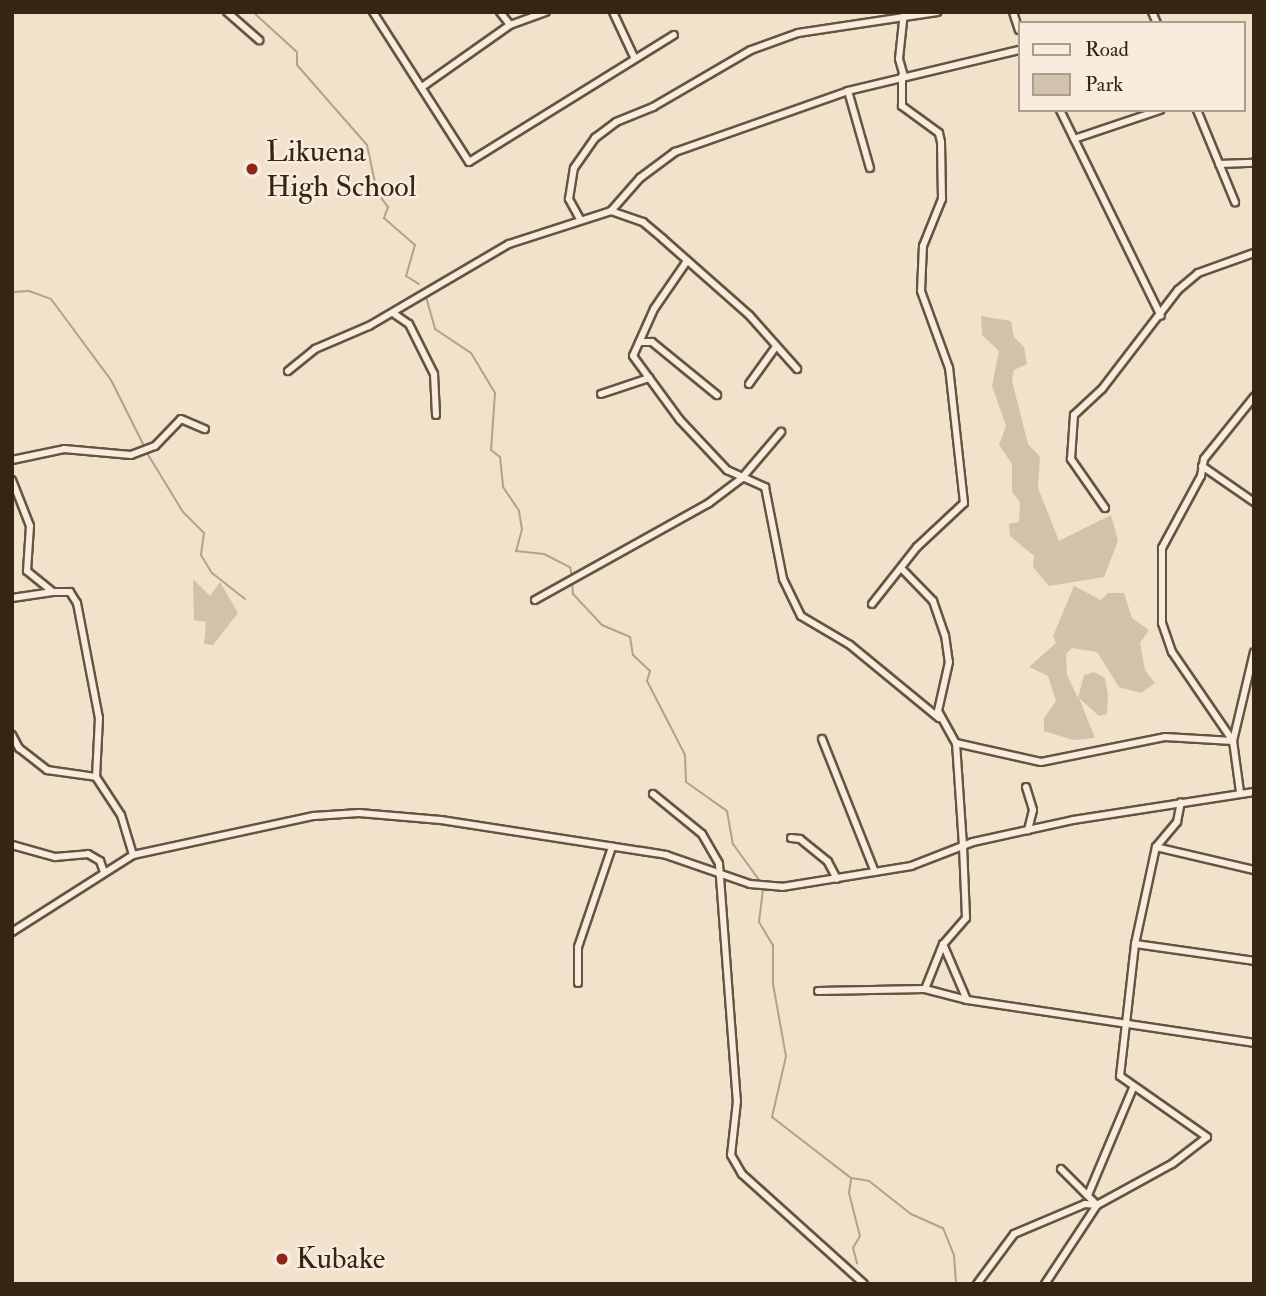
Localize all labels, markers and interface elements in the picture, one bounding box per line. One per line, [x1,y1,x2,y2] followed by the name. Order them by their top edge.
[1018,21,1245,112] legend
[1085,36,1129,63] text: Road
[1085,71,1123,98] text: Park
[266,134,416,204] place label: Likuena High School
[244,161,260,177] marker: Likuena High School
[296,1241,385,1277] place label: Kubake
[274,1251,290,1267] marker: Kubake

